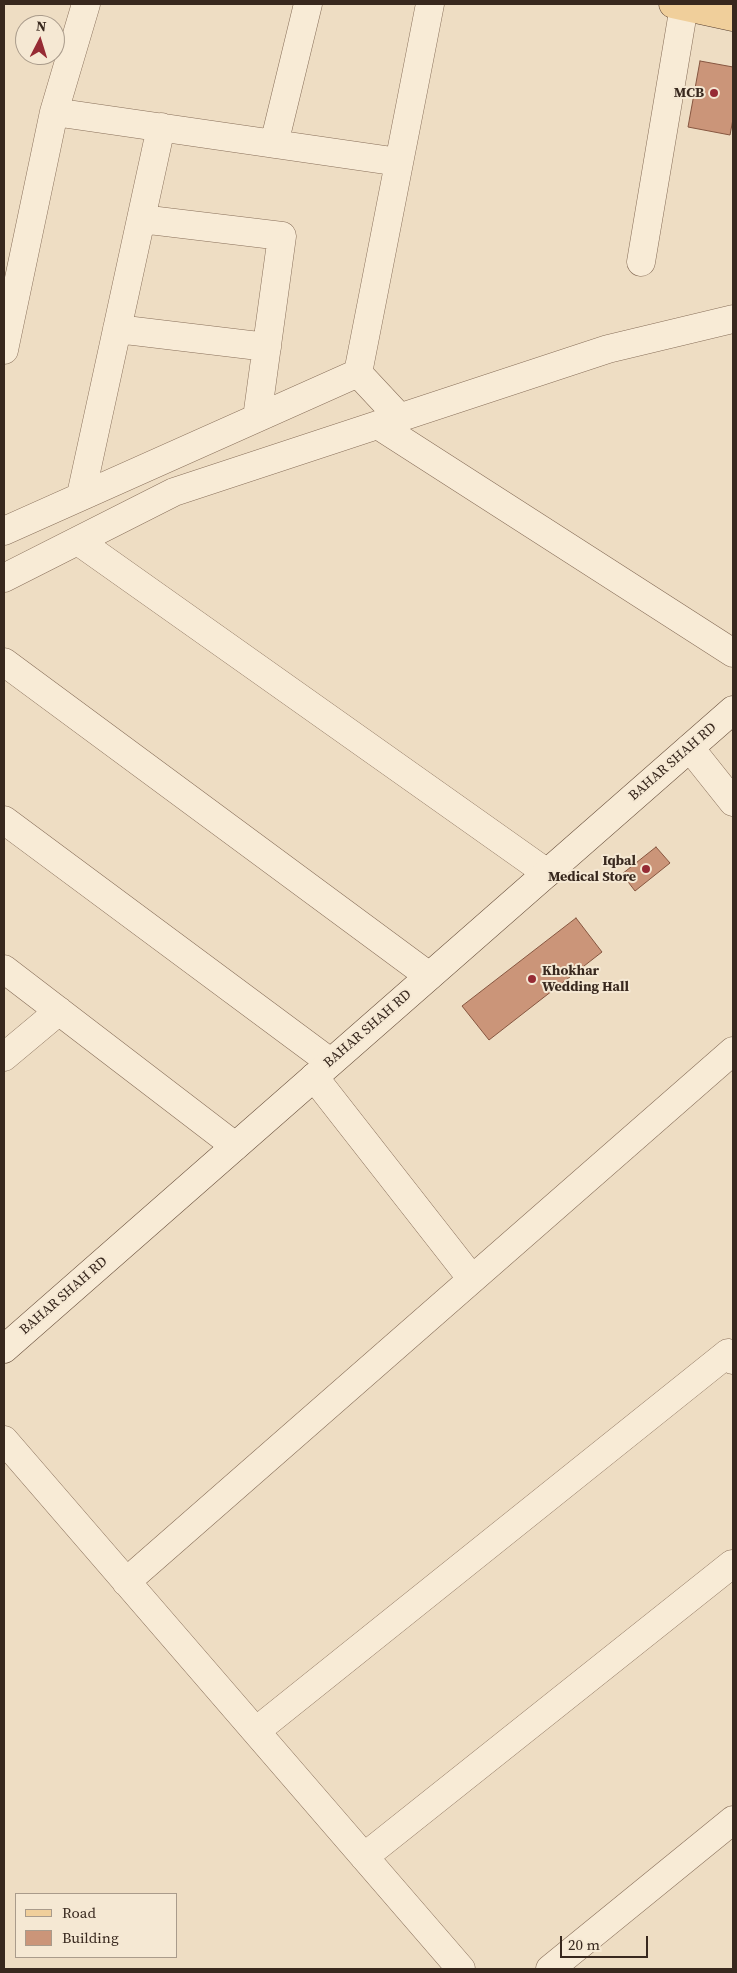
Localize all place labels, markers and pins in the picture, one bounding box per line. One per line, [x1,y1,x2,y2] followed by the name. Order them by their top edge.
[674,85,704,101] place label: MCB
[708,87,720,99] marker: MCB
[548,853,636,886] place label: Iqbal Medical Store
[640,863,652,875] marker: Iqbal Medical Store
[542,963,629,996] place label: Khokhar Wedding Hall
[526,973,538,985] marker: Khokhar Wedding Hall

